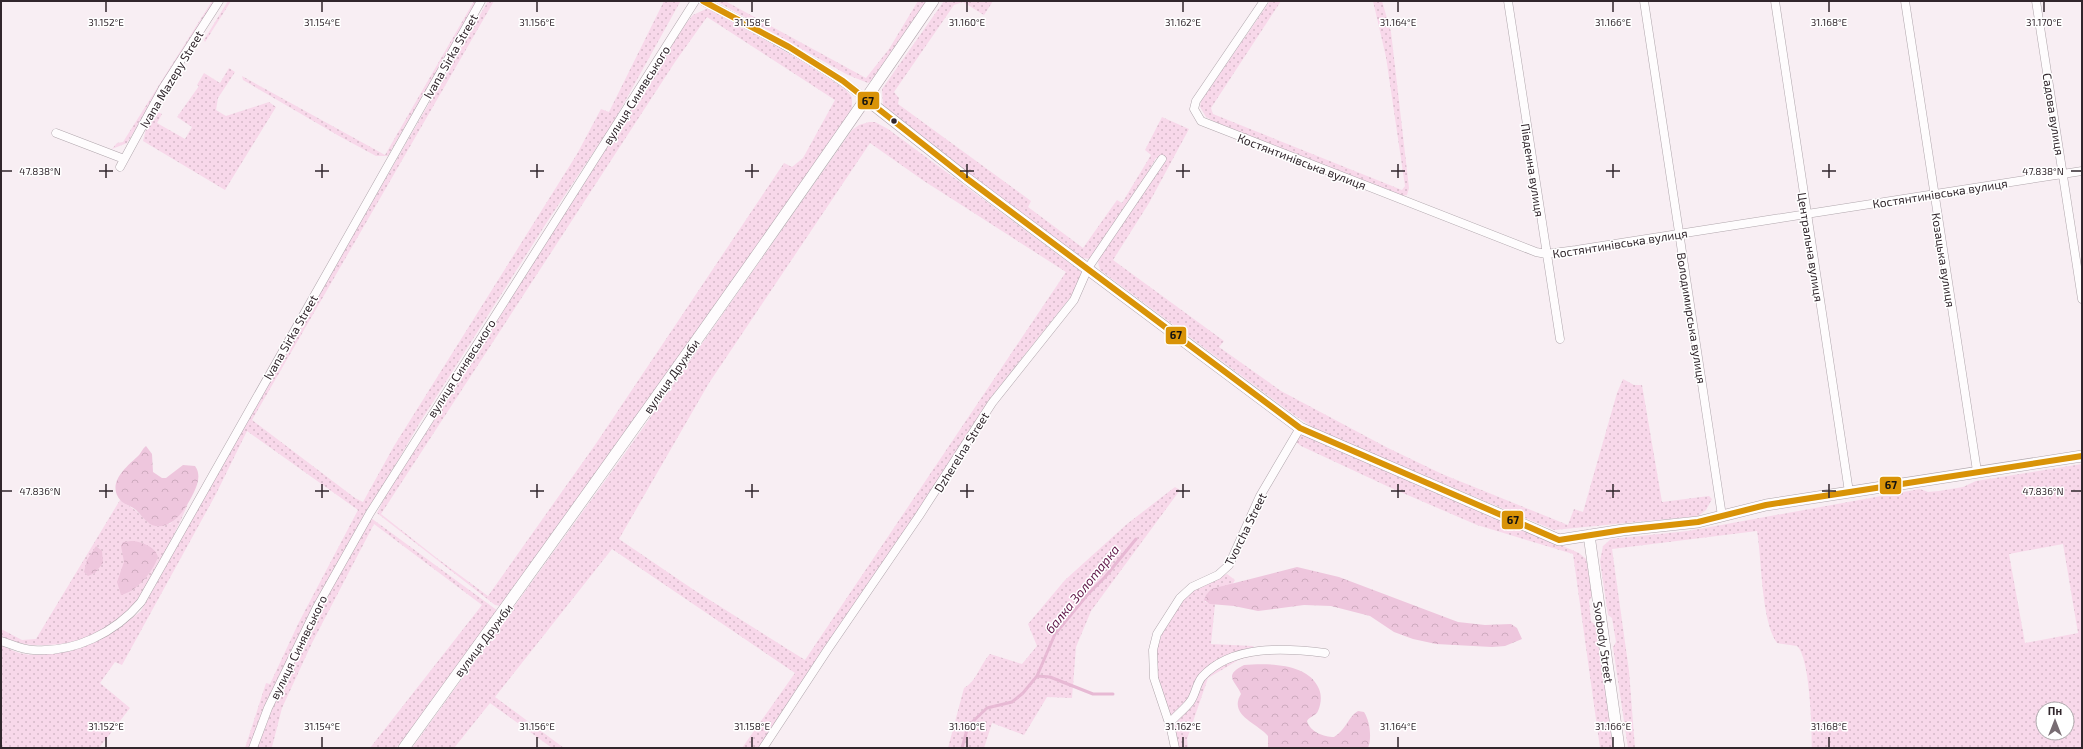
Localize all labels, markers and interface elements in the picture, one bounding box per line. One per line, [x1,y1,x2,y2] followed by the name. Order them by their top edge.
[420,11,480,101] street label: Ivana Sirka Street
[88,16,124,28] text: 31.152°E
[304,16,340,28] text: 31.154°E
[519,16,555,28] text: 31.156°E
[734,16,770,28] text: 31.158°E
[949,16,986,28] text: 31.160°E
[1165,16,1201,28] text: 31.162°E
[1380,16,1417,28] text: 31.164°E
[1595,16,1631,28] text: 31.166°E
[1811,16,1848,28] text: 31.168°E
[2026,16,2062,28] text: 31.170°E
[136,27,206,130] street label: Ivana Mazepy Street
[600,43,673,148] street label: вулиця Синявського
[2040,72,2067,156] street label: Садова вулиця
[857,91,880,110] line badge: 67
[862,94,874,107] text: 67
[889,116,899,126] unlabelled marker
[1518,122,1547,218] street label: Південна вулиця
[1235,130,1368,193] street label: Костянтинівська вулиця
[19,165,61,177] text: 47.838°N
[2022,165,2064,177] text: 47.838°N
[1871,175,2009,212] street label: Костянтинівська вулиця
[1794,191,1827,303] street label: Центральна вулиця
[1929,212,1958,308] street label: Козацька вулиця
[1551,225,1689,262] street label: Костянтинівська вулиця
[1674,251,1709,385] street label: Володимирська вулиця
[260,292,320,382] street label: Ivana Sirka Street
[424,316,499,420] street label: вулиця Синявського
[1165,326,1187,345] line badge: 67
[1170,328,1182,341] text: 67
[640,336,703,417] street label: вулиця Дружби
[931,409,991,495] street label: Dzherelna Street
[1879,476,1902,495] line badge: 67
[1885,478,1897,491] text: 67
[19,485,61,497] text: 47.836°N
[2022,485,2064,497] text: 47.836°N
[1221,490,1269,568] street label: Tvorcha Street
[1501,510,1524,530] line badge: 67
[1507,513,1519,526] text: 67
[1041,542,1123,636] water label: балка Золотарка
[267,592,330,702] street label: вулиця Синявського
[1591,600,1617,684] street label: Svobody Street
[451,601,516,680] street label: вулиця Дружби
[2035,701,2075,741] north arrow
[2048,704,2062,717] text: Пн
[88,720,124,732] text: 31.152°E
[304,720,340,732] text: 31.154°E
[519,720,555,732] text: 31.156°E
[734,720,770,732] text: 31.158°E
[949,720,986,732] text: 31.160°E
[1165,720,1201,732] text: 31.162°E
[1380,720,1417,732] text: 31.164°E
[1595,720,1631,732] text: 31.166°E
[1811,720,1848,732] text: 31.168°E

